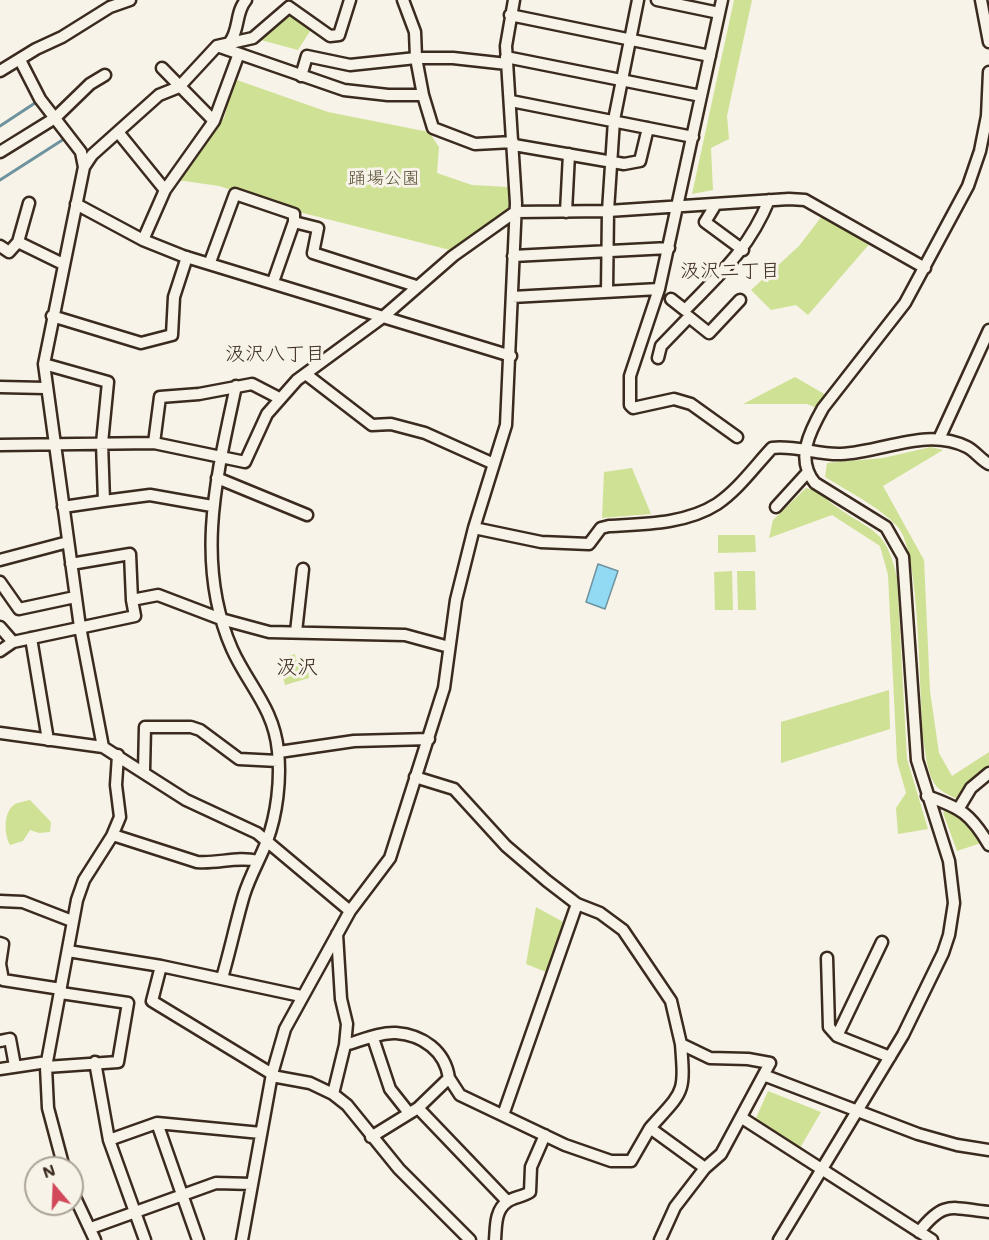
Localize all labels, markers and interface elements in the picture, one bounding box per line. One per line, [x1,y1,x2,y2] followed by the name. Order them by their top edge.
[348,167,420,189] park label: 踊場公園
[680,259,780,283] district label: 汲沢二丁目
[225,342,325,366] district label: 汲沢八丁目
[276,655,318,681] district label: 汲沢
[24,1156,84,1216] north arrow
[39,1158,58,1182] text: N

